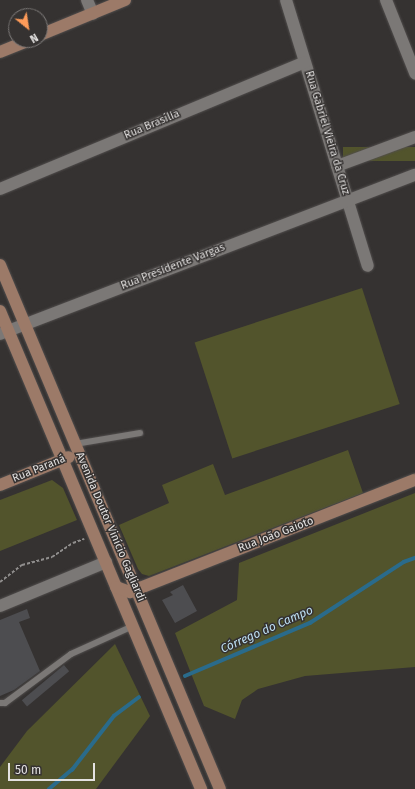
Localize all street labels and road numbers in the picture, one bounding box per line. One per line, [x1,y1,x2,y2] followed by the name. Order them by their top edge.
[302,69,352,197] street label: Rua Gabriel Vieira da Cruz
[122,107,182,143] street label: Rua Brasília
[119,241,227,293] street label: Rua Presidente Vargas
[72,450,148,604] street label: Avenida Doutor Vinício Gagliardi
[11,452,67,486] street label: Rua Paraná
[236,515,316,555] street label: Rua João Gaioto

